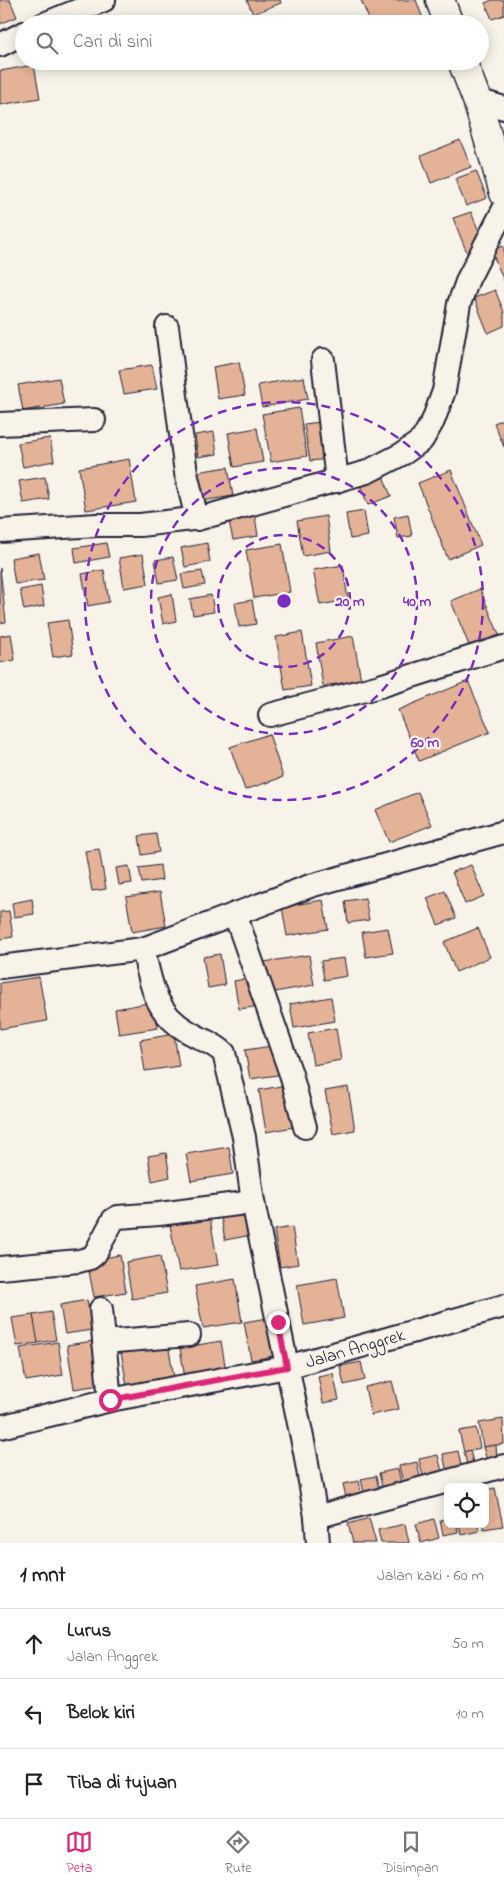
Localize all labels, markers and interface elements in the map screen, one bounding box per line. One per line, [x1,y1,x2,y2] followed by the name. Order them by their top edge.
[15,15,489,70] search box
[33,29,61,57] icon: search
[73,29,152,56] text: Cari di sini
[334,591,365,613] text: 20 m
[402,591,431,613] text: 40 m
[275,592,293,610] centre of rings
[410,732,440,754] text: 60 m
[267,1311,290,1334] route end
[303,1323,409,1377] street label: Jalan Anggrek
[99,1389,122,1412] route start
[444,1483,489,1528] map controls
[444,1483,489,1528] button: locate
[20,1561,66,1591] text: 1 mnt
[377,1564,484,1588] text: Jalan kaki · 60 m
[67,1618,111,1645] text: Lurus
[20,1630,48,1658] icon: ahead
[452,1632,484,1656] text: 50 m
[67,1645,158,1669] text: Jalan Anggrek
[20,1700,48,1728] icon: left
[67,1700,135,1727] text: Belok kiri
[456,1702,484,1726] text: 10 m
[20,1770,48,1798] icon: arrive
[67,1770,177,1797] text: Tiba di tujuan
[65,1828,93,1879] tab: Peta
[224,1828,252,1879] tab: Rute
[383,1828,439,1879] tab: Disimpan

